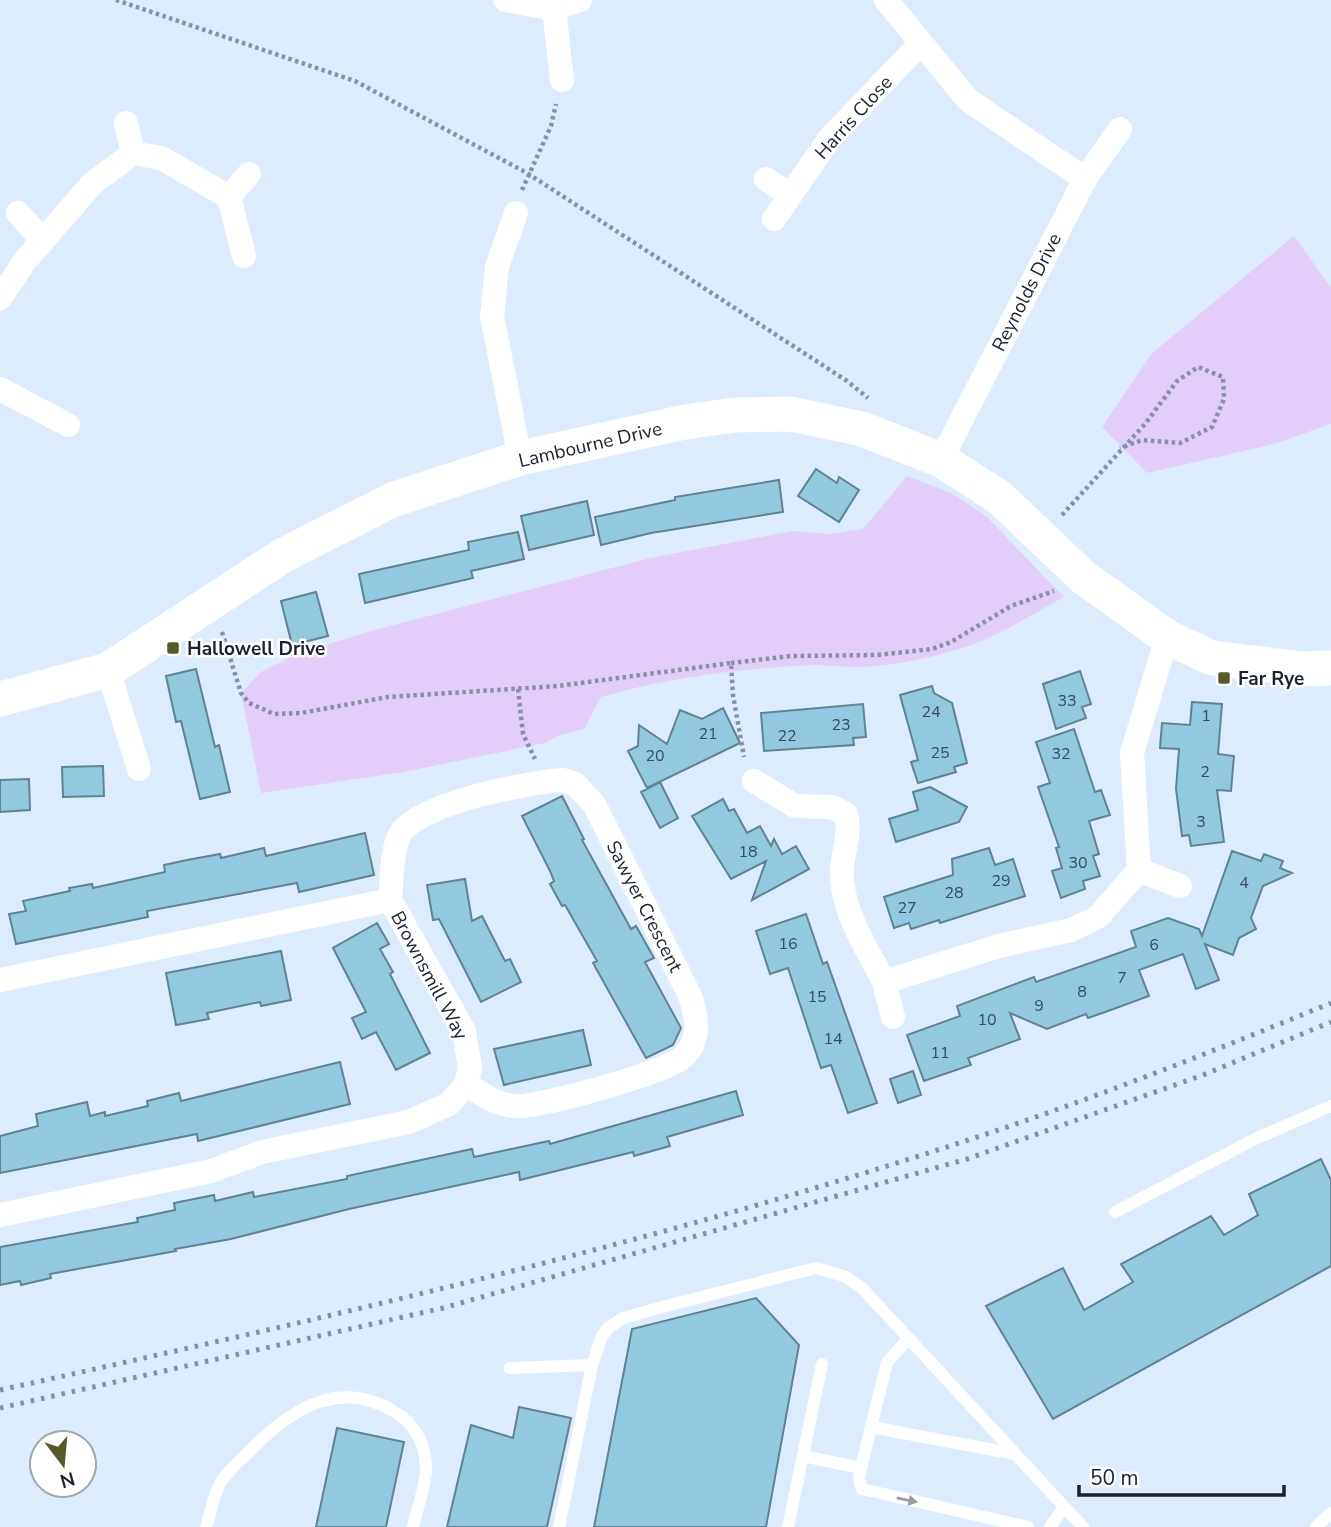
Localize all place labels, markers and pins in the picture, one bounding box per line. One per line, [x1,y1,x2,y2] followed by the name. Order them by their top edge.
[187,636,325,662] place label: Hallowell Drive
[165,640,181,656] marker: Hallowell Drive
[1238,666,1304,692] place label: Far Rye
[1216,670,1232,686] marker: Far Rye

